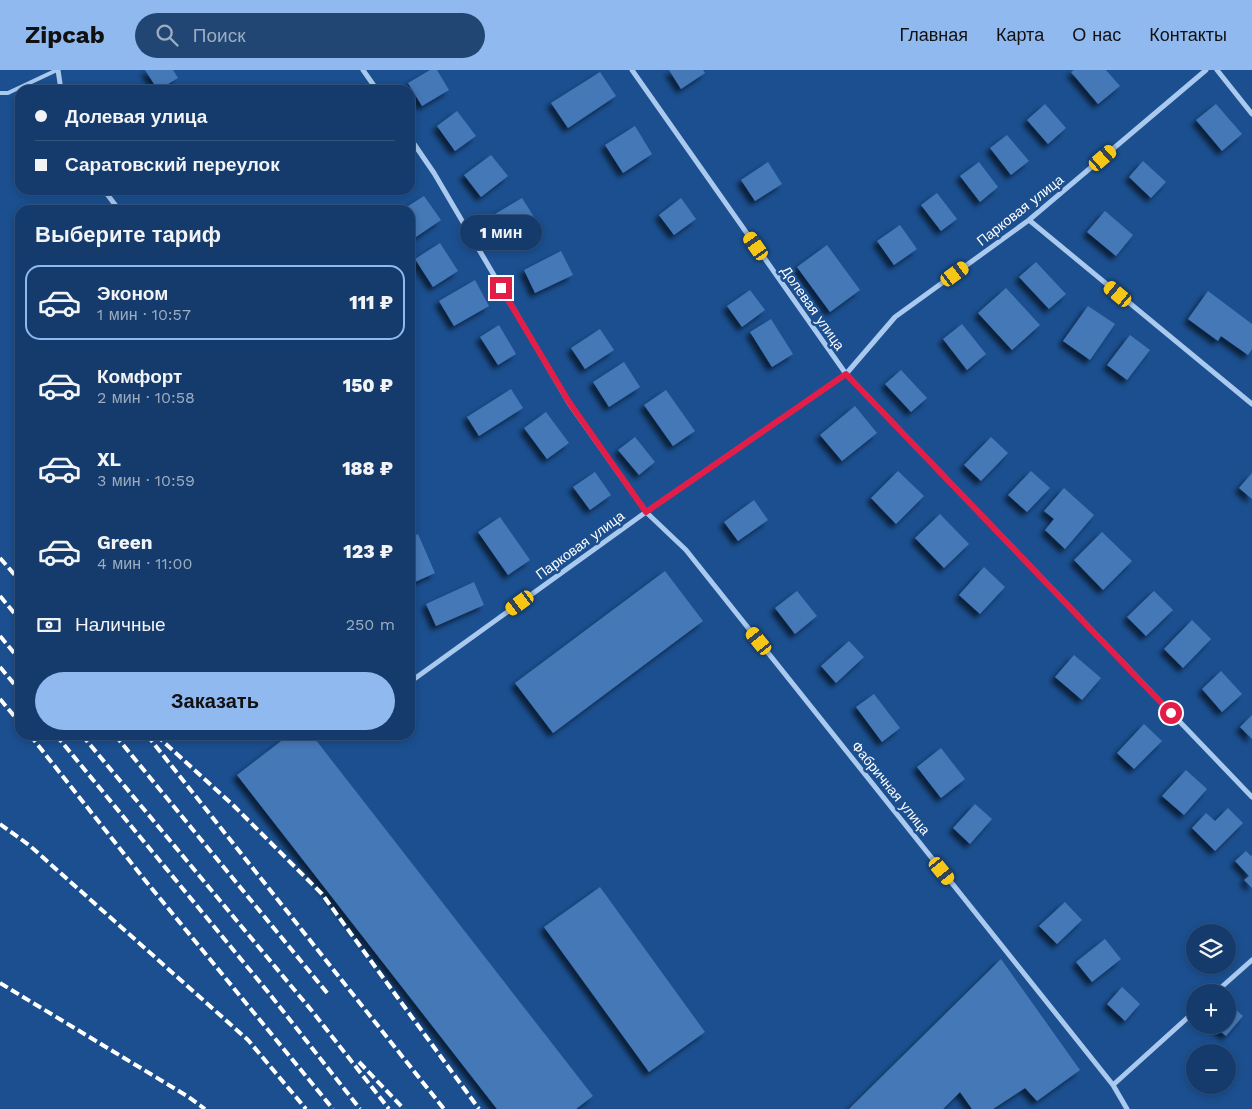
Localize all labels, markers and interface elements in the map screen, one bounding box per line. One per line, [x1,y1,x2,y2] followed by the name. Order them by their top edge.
[135,13,485,58] search box
[25,21,105,49] text: Zipcab
[153,21,181,49] icon: search
[193,24,245,47] text: Поиск
[899,24,968,45] text: Главная
[996,24,1044,45] text: Карта
[1072,24,1121,45] text: О нас
[1149,24,1227,45] text: Контакты
[65,105,207,128] text: Долевая улица
[1086,142,1119,174] car
[65,153,280,176] text: Саратовский переулок
[973,171,1067,249] street label: Парковая улица
[460,216,542,250] callout: 1 мин
[35,222,221,247] text: Выберите тариф
[480,223,522,242] text: 1 мин
[741,229,770,263] car
[938,259,971,289] car
[778,263,848,353] street label: Долевая улица
[490,277,512,299] route end
[1101,279,1134,309] car
[37,280,82,325] icon: car
[97,282,168,305] text: Эконом
[349,291,393,314] text: 111 ₽
[97,305,191,324] text: 1 мин · 10:57
[37,363,82,408] icon: car
[97,365,182,388] text: Комфорт
[343,374,393,397] text: 150 ₽
[97,388,195,407] text: 2 мин · 10:58
[37,446,82,491] icon: car
[97,448,121,471] text: XL
[342,457,393,480] text: 188 ₽
[97,471,195,490] text: 3 мин · 10:59
[533,507,628,583] street label: Парковая улица
[37,529,82,574] icon: car
[97,531,153,554] text: Green
[343,540,393,563] text: 123 ₽
[97,554,192,573] text: 4 мин · 11:00
[503,588,536,618] car
[35,611,63,639] icon: cash
[75,613,166,636] text: Наличные
[346,615,395,634] text: 250 m
[743,625,774,657] car
[35,672,395,730] button: Заказать
[1160,702,1182,724] route start
[848,738,934,838] street label: Фабричная улица
[926,855,957,887] car
[1186,924,1236,1094] map controls
[1186,924,1236,974] button: layers
[1186,984,1236,1034] button: +
[1186,1044,1236,1094] button: −

